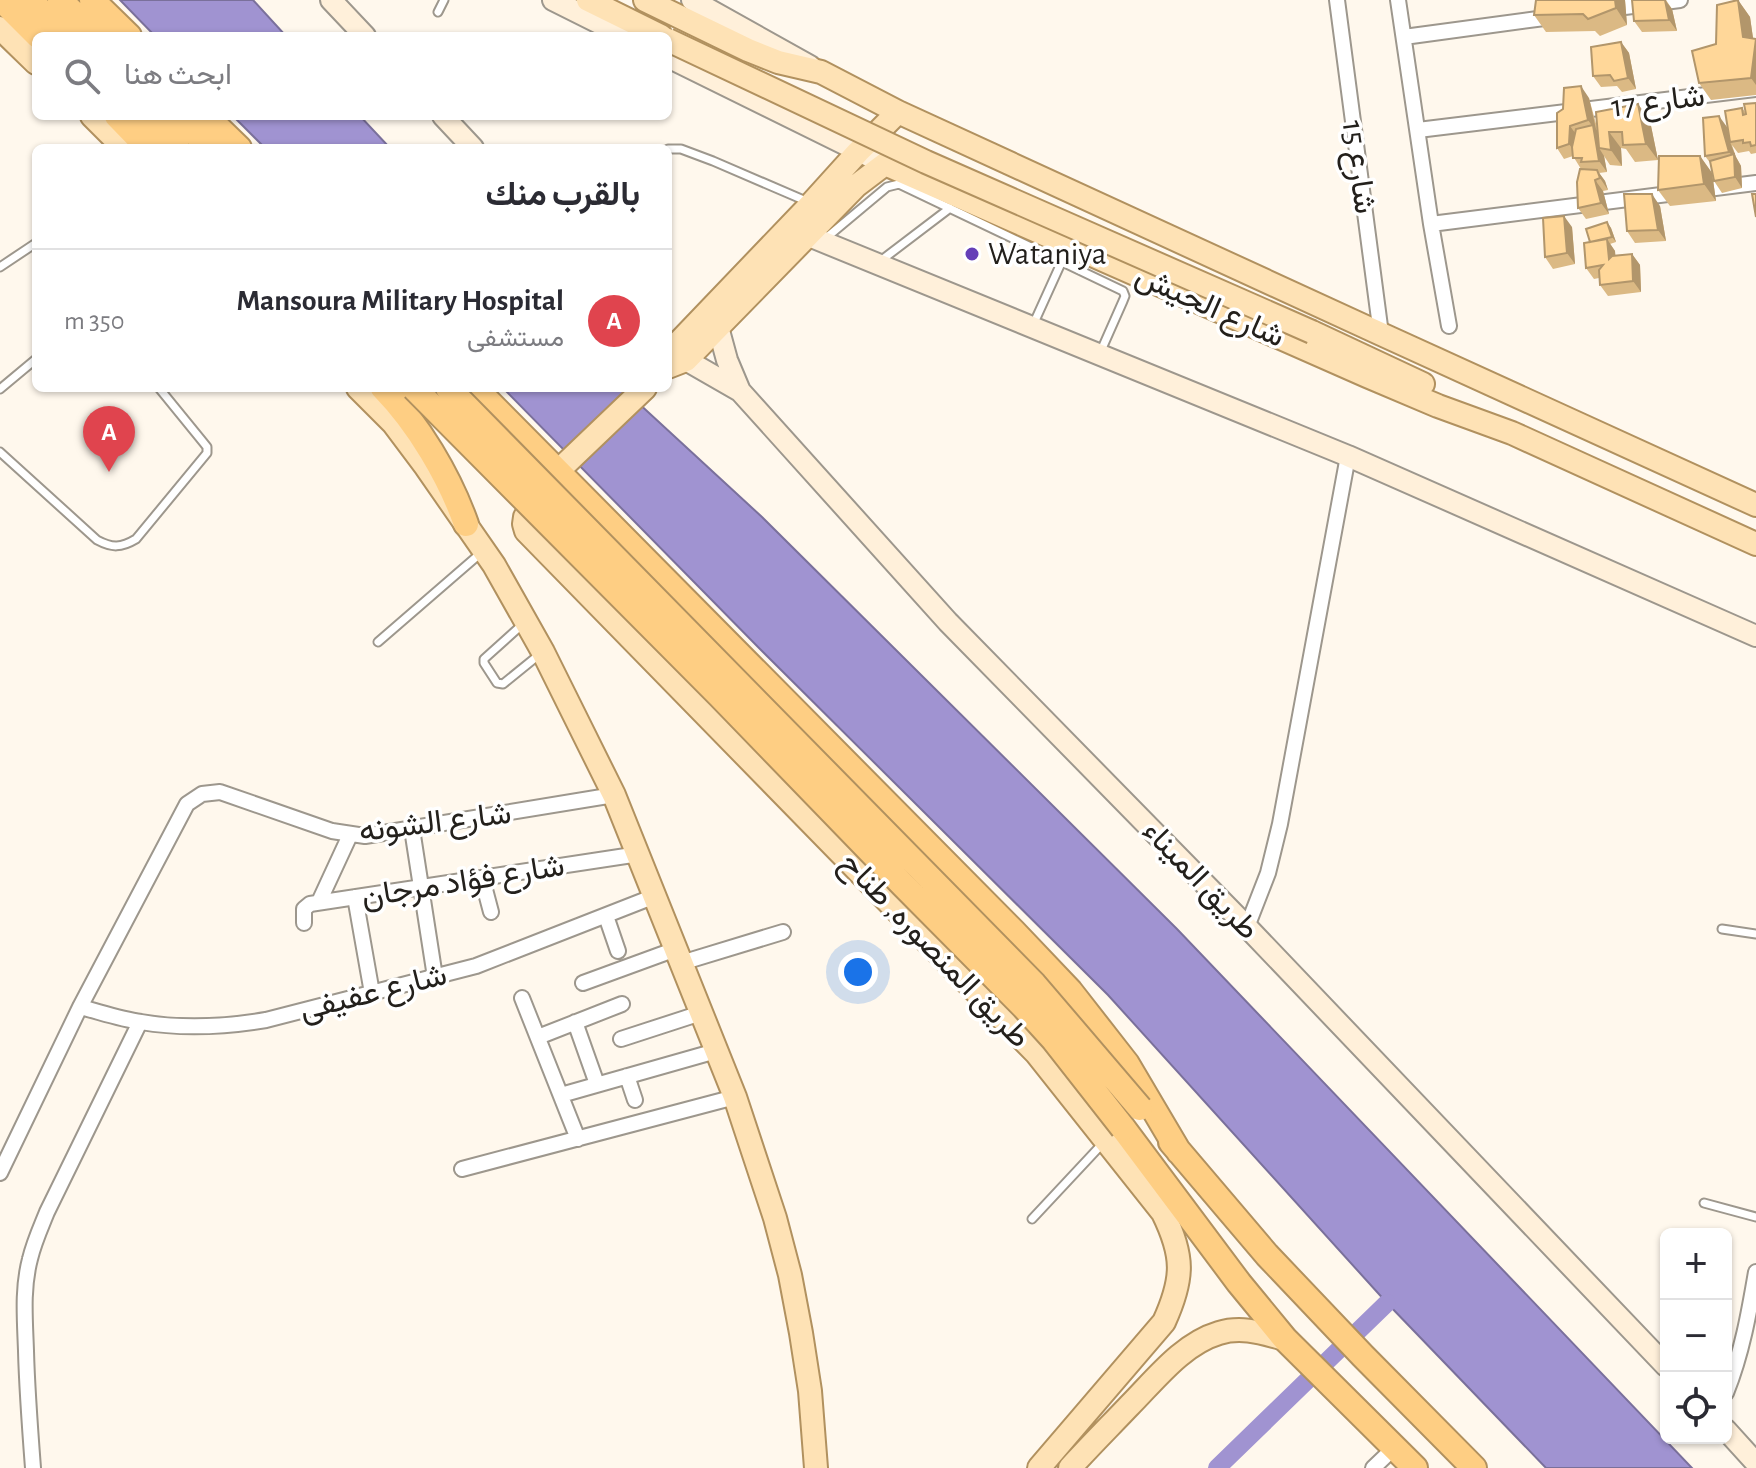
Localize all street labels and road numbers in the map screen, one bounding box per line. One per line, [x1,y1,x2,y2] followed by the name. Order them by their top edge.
[1609,79,1707,128] street label: شارع 17
[1332,118,1381,216] street label: شارع 15
[1129,259,1289,358] street label: شارع الجيش
[357,797,514,852] street label: شارع الشونه
[1135,814,1265,948] street label: طريق الميناء
[830,846,1036,1057] street label: طريق المنصوره, طناح
[359,849,567,918] street label: شارع فؤاد مرجان
[296,958,451,1031] street label: شارع عفيفى

